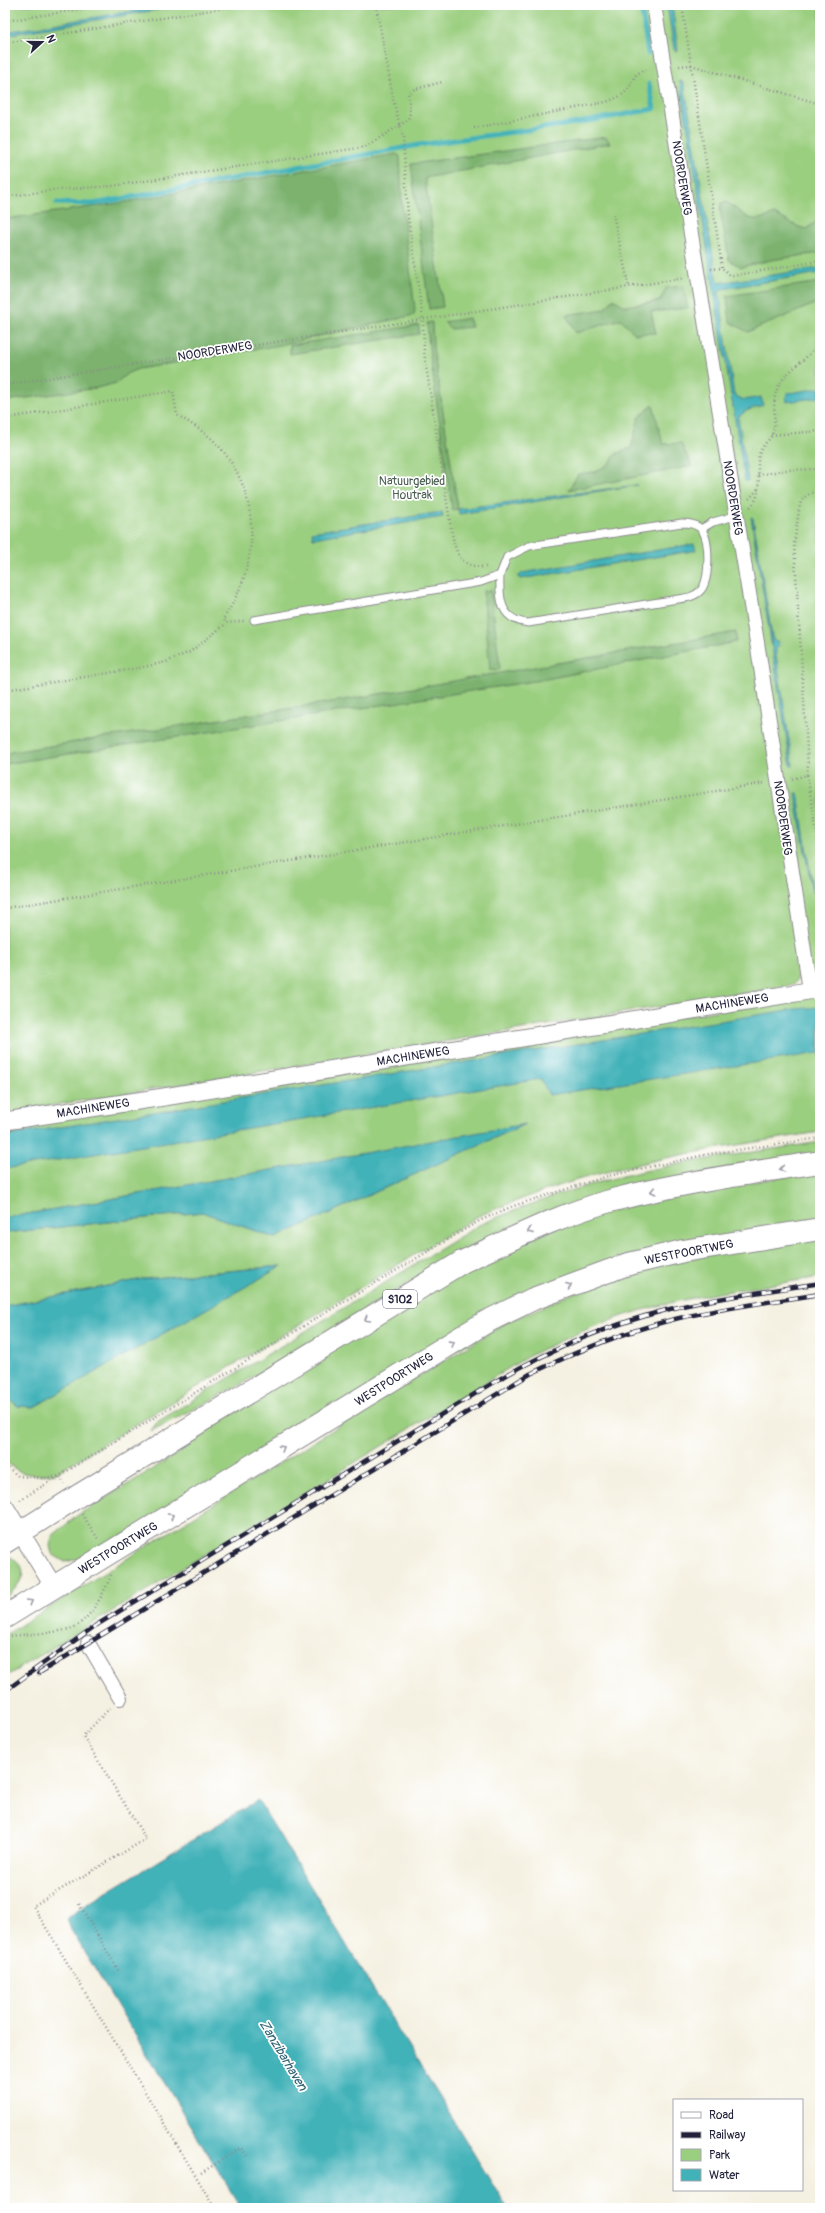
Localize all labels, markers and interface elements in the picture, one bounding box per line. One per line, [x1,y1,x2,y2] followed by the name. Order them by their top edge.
[22,22,62,62] north arrow
[43,33,58,45] text: N
[668,140,695,217] street label: NOORDERWEG
[177,338,254,365] street label: NOORDERWEG
[719,460,746,537] street label: NOORDERWEG
[379,474,445,503] park label: Natuurgebied Houtrak
[770,780,795,857] street label: NOORDERWEG
[695,990,770,1017] street label: MACHINEWEG
[376,1043,451,1070] street label: MACHINEWEG
[56,1095,131,1122] street label: MACHINEWEG
[778,1164,785,1172] one-way arrow
[650,1187,657,1195] one-way arrow
[526,1226,533,1234] one-way arrow
[643,1237,735,1268] street label: WESTPOORTWEG
[565,1282,572,1290] one-way arrow
[383,1290,417,1308] road number: S102
[364,1315,371,1322] one-way arrow
[448,1340,455,1347] one-way arrow
[352,1349,436,1410] street label: WESTPOORTWEG
[278,1445,285,1452] one-way arrow
[167,1514,174,1521] one-way arrow
[76,1519,161,1578] street label: WESTPOORTWEG
[26,1599,33,1607] one-way arrow
[256,2017,311,2094] water label: Zanzibarhaven
[673,2099,803,2191] legend
[709,2108,734,2123] text: Road
[709,2128,745,2143] text: Railway
[709,2148,730,2163] text: Park
[709,2168,740,2183] text: Water

